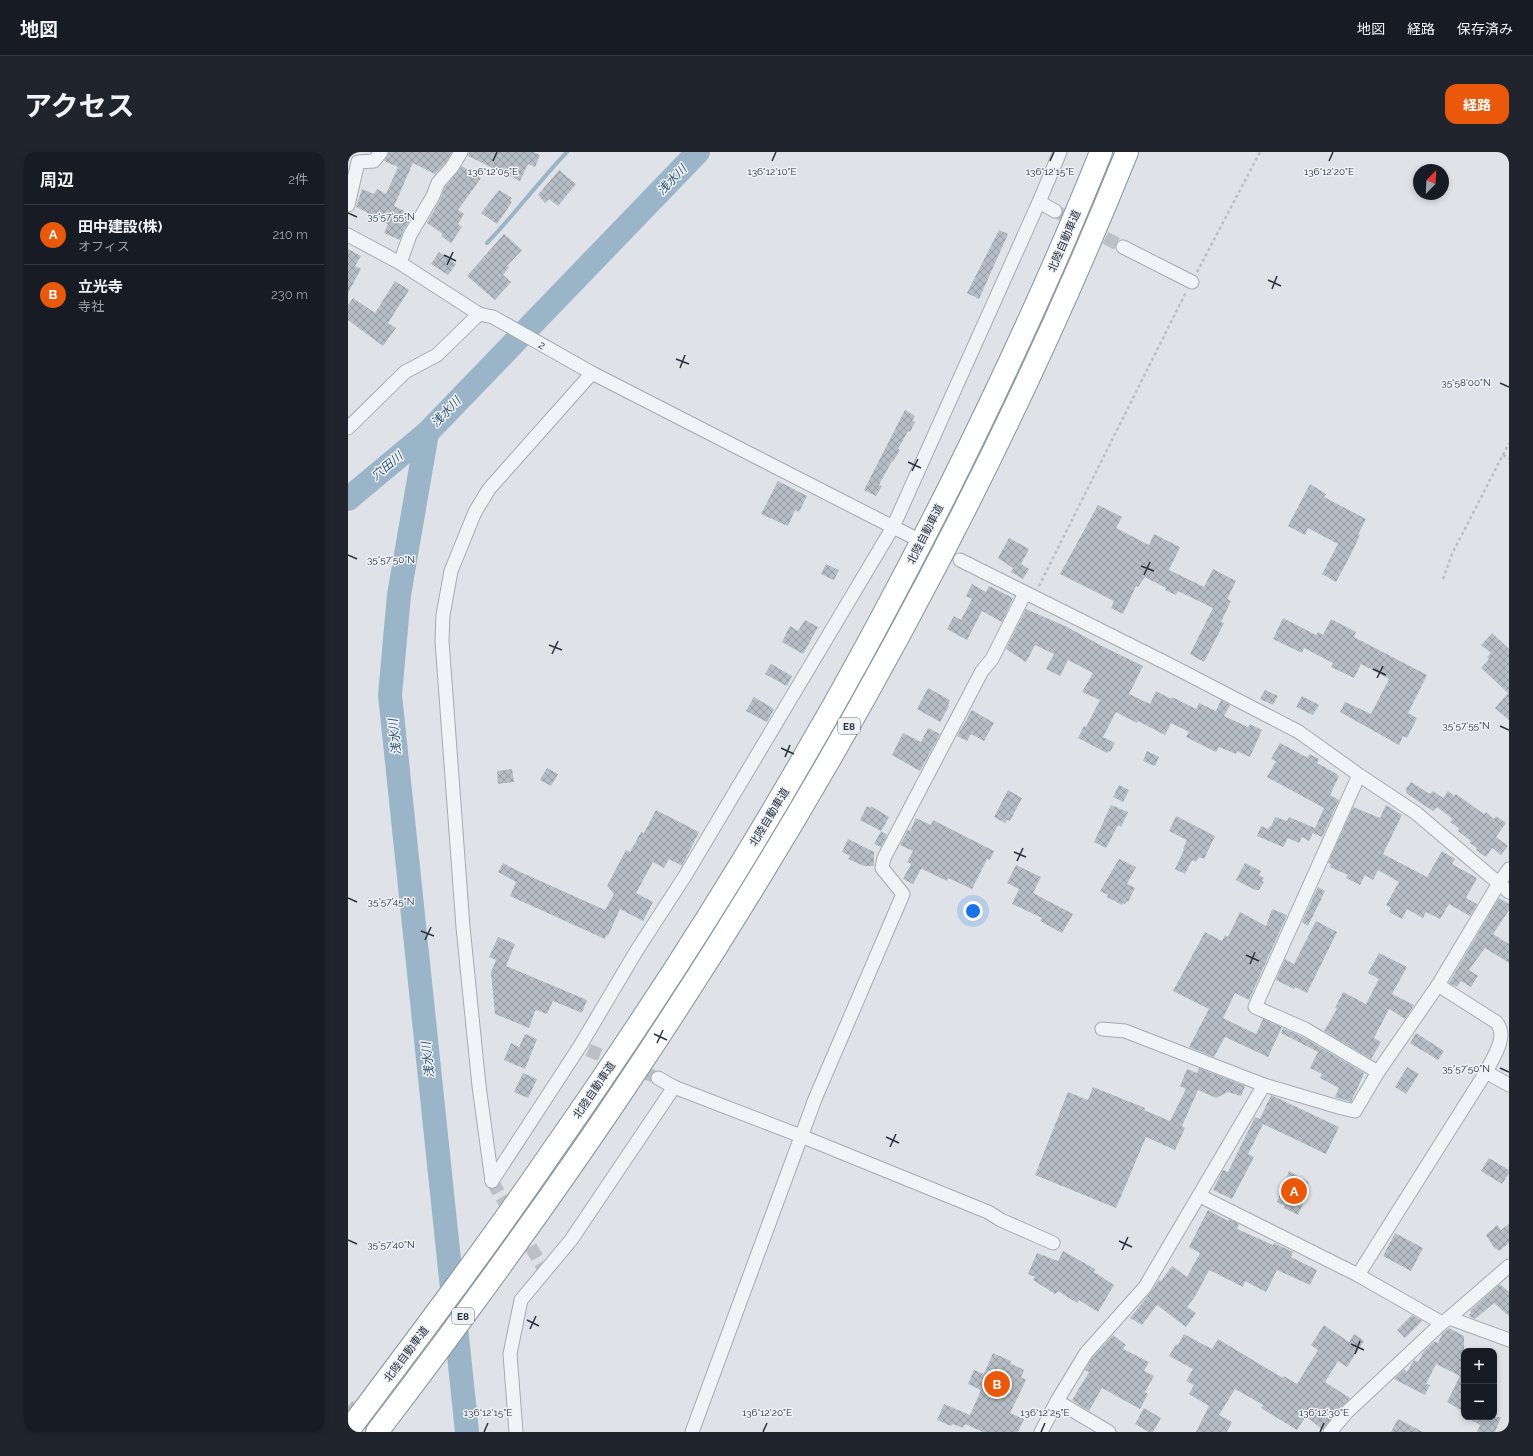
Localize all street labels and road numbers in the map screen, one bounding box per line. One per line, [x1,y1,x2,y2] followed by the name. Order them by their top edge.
[1046,208,1083,274] street label: 北陸自動車道
[536,338,548,352] street label: 2
[905,502,946,567] street label: 北陸自動車道
[838,718,860,734] road number: E8
[747,786,792,849] street label: 北陸自動車道
[571,1059,618,1121] street label: 北陸自動車道
[452,1308,474,1324] road number: E8
[381,1324,431,1385] street label: 北陸自動車道

